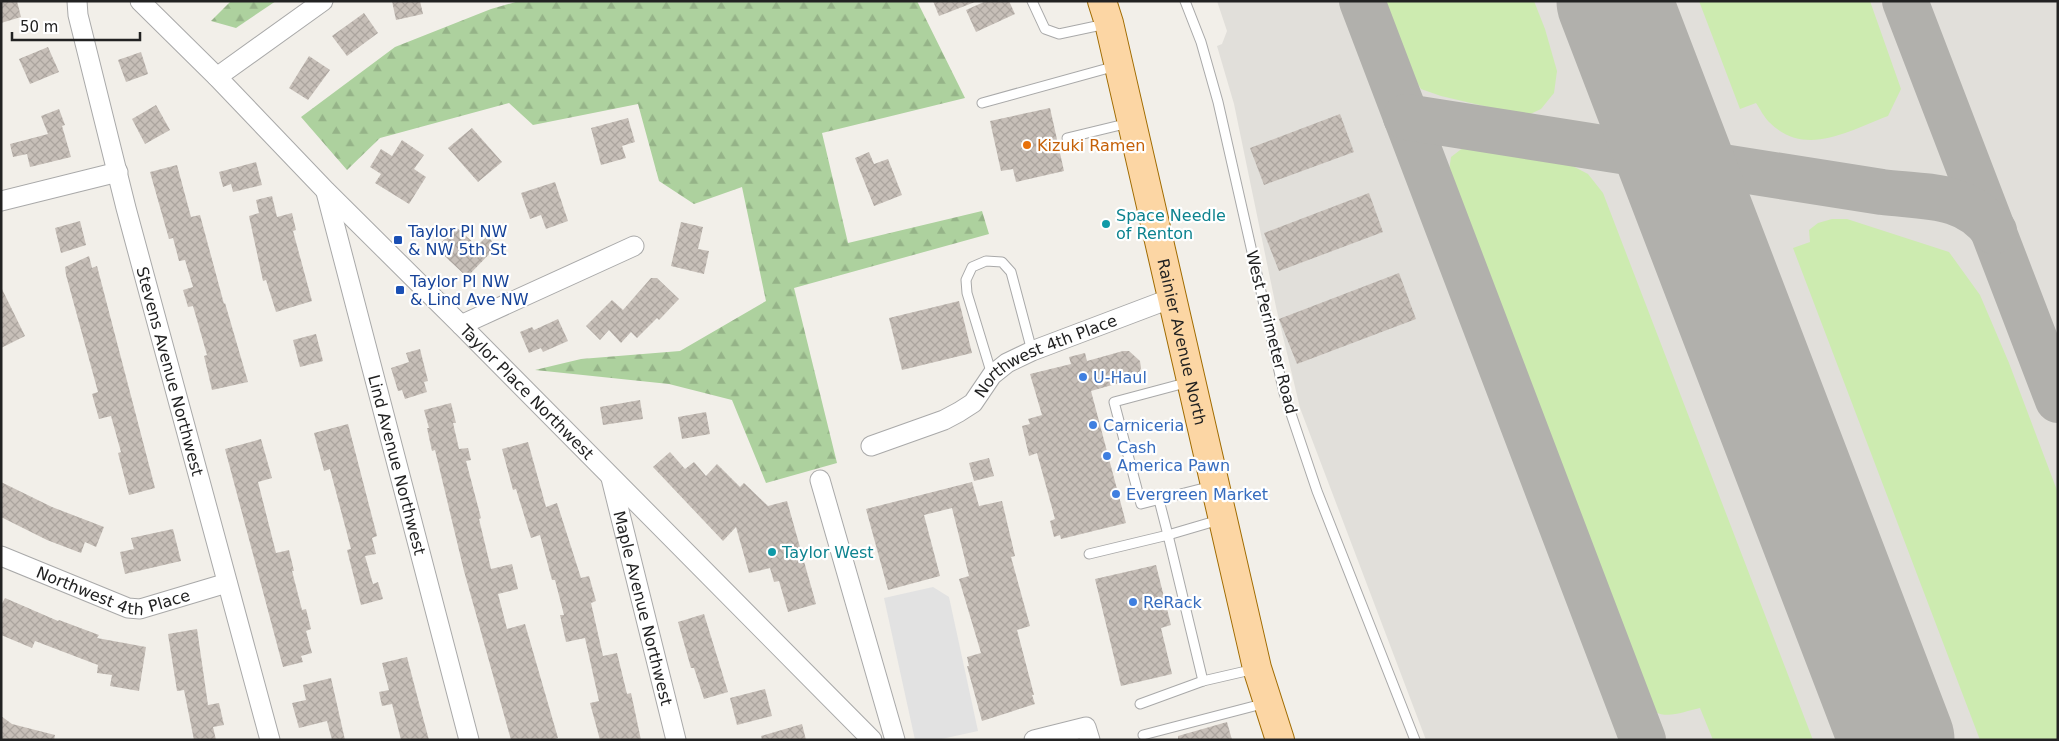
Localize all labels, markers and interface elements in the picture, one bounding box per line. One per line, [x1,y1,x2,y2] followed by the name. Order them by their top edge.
[12,10,140,42] scale bar
[20,18,58,36] text: 50 m
[1037,136,1145,155] place label: Kizuki Ramen
[1021,139,1033,151] marker: Kizuki Ramen
[1116,206,1226,243] place label: Space Needle of Renton
[1100,218,1112,230] marker: Space Needle of Renton
[407,222,507,259] place label: Taylor Pl NW & NW 5th St
[392,234,404,246] marker: Taylor Pl NW & NW 5th St
[1242,248,1301,416] street label: West Perimeter Road
[1153,257,1210,427] street label: Rainier Avenue North
[132,265,207,478] street label: Stevens Avenue Northwest
[409,272,529,309] place label: Taylor Pl NW & Lind Ave NW
[394,284,406,296] marker: Taylor Pl NW & Lind Ave NW
[971,311,1120,401] street label: Northwest 4th Place
[455,320,598,464] street label: Taylor Place Northwest
[1093,368,1147,387] place label: U-Haul
[1077,371,1089,383] marker: U-Haul
[364,373,429,557] street label: Lind Avenue Northwest
[1103,416,1184,435] place label: Carniceria
[1087,419,1099,431] marker: Carniceria
[1117,438,1230,475] place label: Cash America Pawn
[1101,450,1113,462] marker: Cash America Pawn
[1126,485,1268,504] place label: Evergreen Market
[1110,488,1122,500] marker: Evergreen Market
[609,509,676,708] street label: Maple Avenue Northwest
[781,543,874,562] place label: Taylor West
[766,546,778,558] marker: Taylor West
[33,563,192,619] street label: Northwest 4th Place
[1143,593,1203,612] place label: ReRack
[1127,596,1139,608] marker: ReRack

